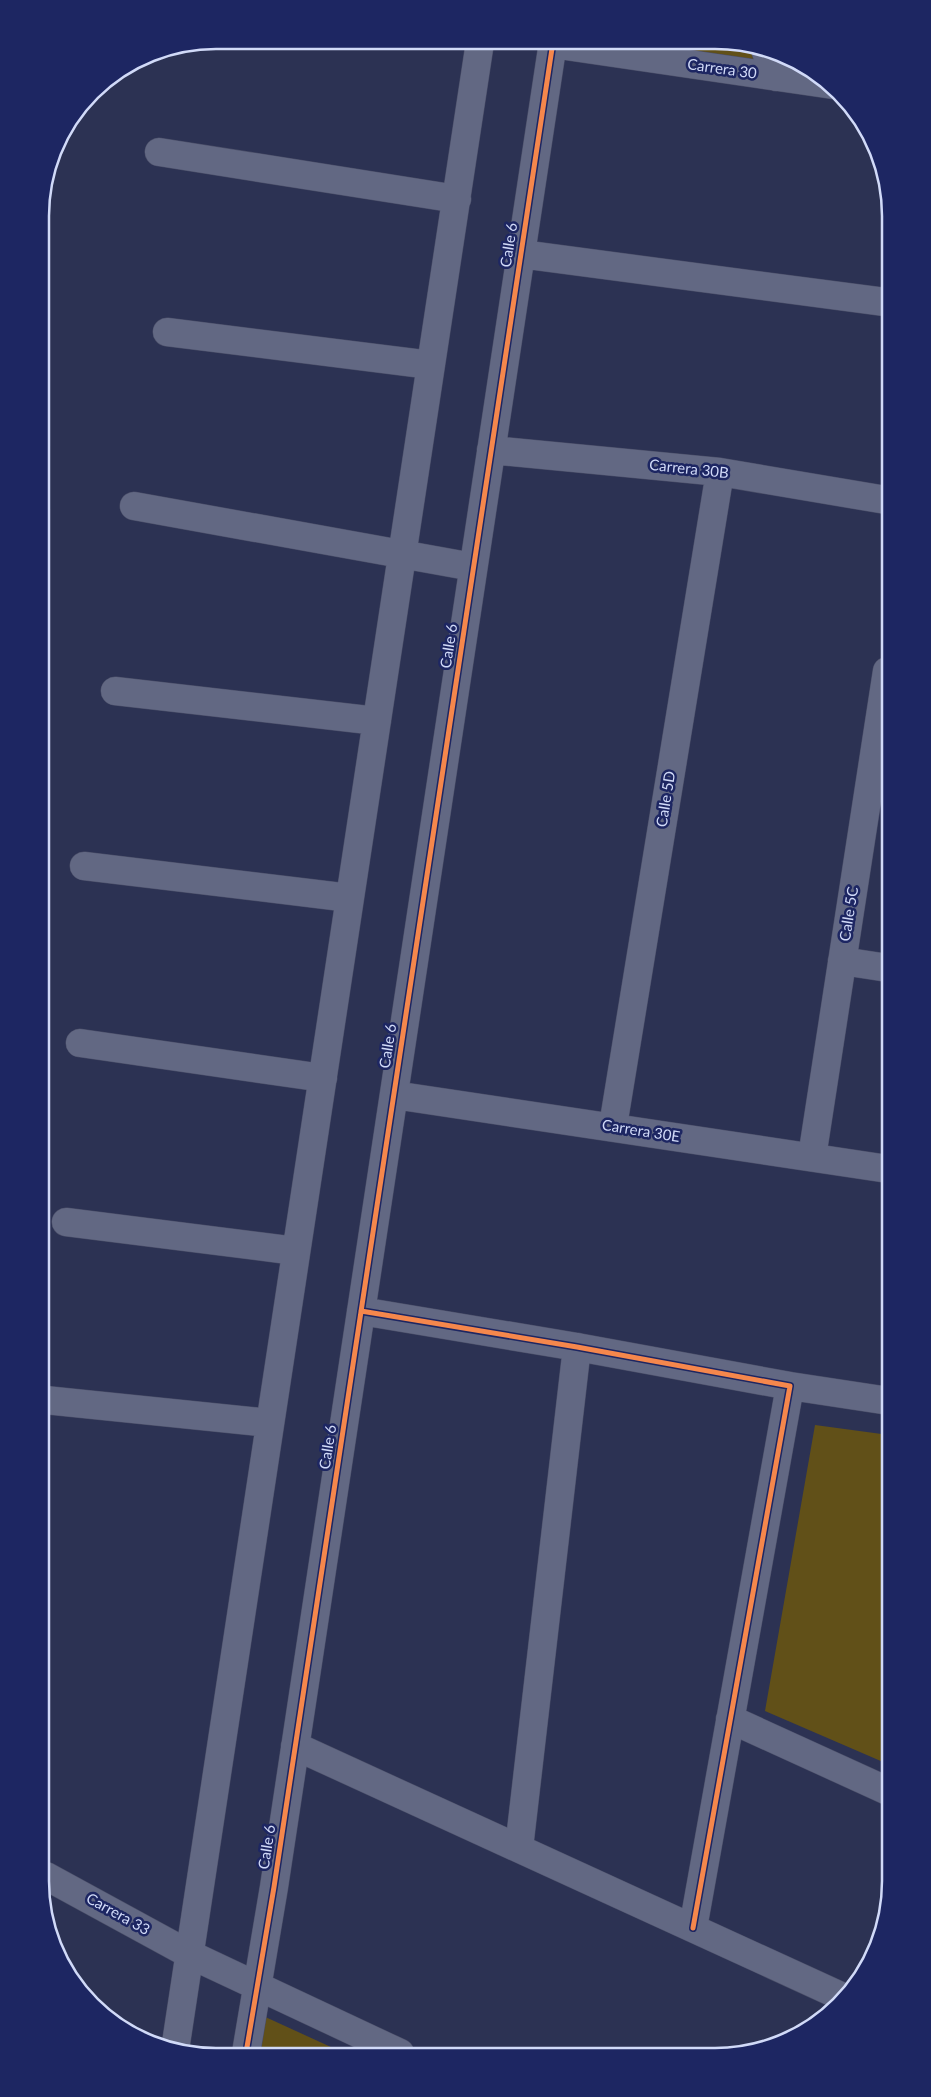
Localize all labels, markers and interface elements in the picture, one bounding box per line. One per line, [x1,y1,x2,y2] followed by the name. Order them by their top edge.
[686,54,758,82] street label: Carrera 30
[496,221,520,268] street label: Calle 6
[649,455,730,481] street label: Carrera 30B
[436,622,460,669] street label: Calle 6
[652,770,678,828] street label: Calle 5D
[835,885,861,942] street label: Calle 5C
[375,1022,399,1069] street label: Calle 6
[601,1115,681,1145] street label: Carrera 30E
[315,1423,339,1470] street label: Calle 6
[254,1823,278,1870] street label: Calle 6
[83,1888,153,1938] street label: Carrera 33

